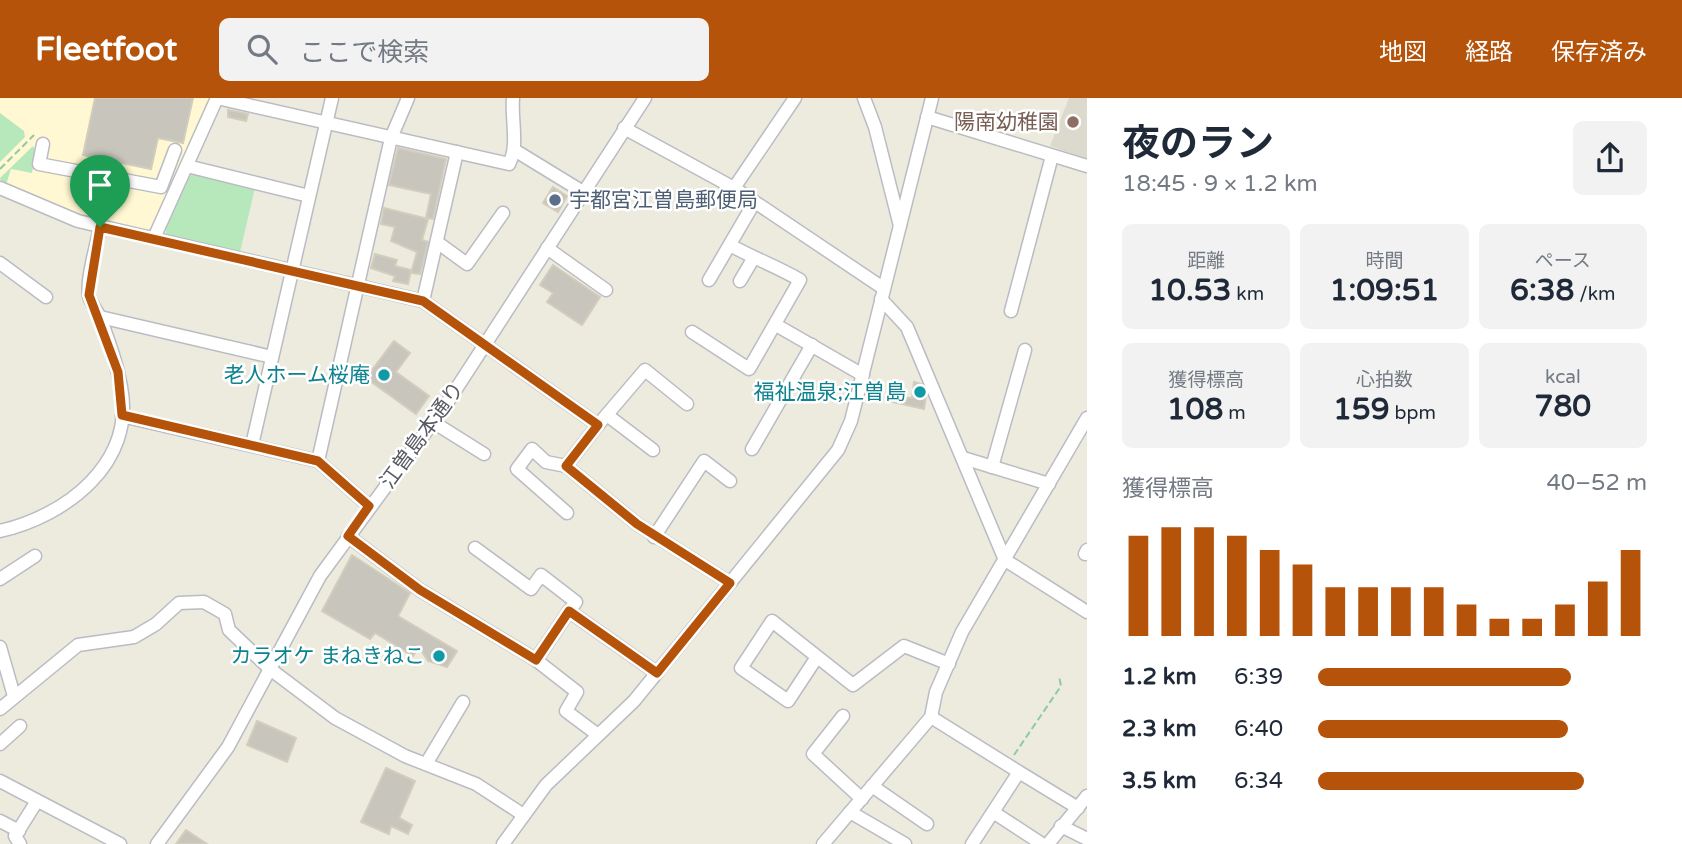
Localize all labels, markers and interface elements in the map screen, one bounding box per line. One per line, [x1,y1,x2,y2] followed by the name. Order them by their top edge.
[219,18,709,81] search box
[35,30,177,69] text: Fleetfoot
[243,30,281,68] icon: search
[299,37,429,68] text: ここで検索
[1379,38,1427,67] text: 地図
[1465,38,1513,67] text: 経路
[1551,38,1647,67] text: 保存済み
[954,110,1059,135] place label: 陽南幼稚園
[1065,114,1081,130] marker: 陽南幼稚園
[1122,121,1274,167] text: 夜のラン
[1573,121,1647,195] button: share
[70,155,130,227] pin
[81,166,119,204] icon: arrive
[1122,170,1318,198] text: 18:45 · 9 × 1.2 km
[569,188,758,213] place label: 宇都宮江曽島郵便局
[547,192,563,208] marker: 宇都宮江曽島郵便局
[1187,250,1225,272] text: 距離
[1365,250,1404,272] text: 時間
[1535,250,1591,272] text: ペース
[1148,272,1231,309] text: 10.53
[1330,272,1439,309] text: 1:09:51
[1510,272,1574,309] text: 6:38
[1231,283,1264,305] text: km
[1574,283,1616,305] text: /km
[224,363,370,388] place label: 老人ホーム桜庵
[1545,366,1581,388] text: kcal
[376,367,392,383] marker: 老人ホーム桜庵
[1168,369,1244,391] text: 獲得標高
[1356,369,1413,391] text: 心拍数
[375,377,470,494] street label: 江曽島本通り
[754,380,906,405] place label: 福祉温泉;江曽島
[912,384,928,400] marker: 福祉温泉;江曽島
[1535,388,1591,425] text: 780
[1167,391,1223,428] text: 108
[1333,391,1390,428] text: 159
[1223,402,1246,424] text: m
[1390,402,1436,424] text: bpm
[1546,469,1647,497] text: 40–52 m
[1122,475,1214,503] text: 獲得標高
[231,644,425,669] place label: カラオケ まねきねこ
[431,648,447,664] marker: カラオケ まねきねこ
[1122,663,1197,691] text: 1.2 km
[1234,663,1283,691] text: 6:39
[1122,715,1197,743] text: 2.3 km
[1234,715,1283,743] text: 6:40
[1122,767,1197,795] text: 3.5 km
[1234,767,1283,795] text: 6:34

